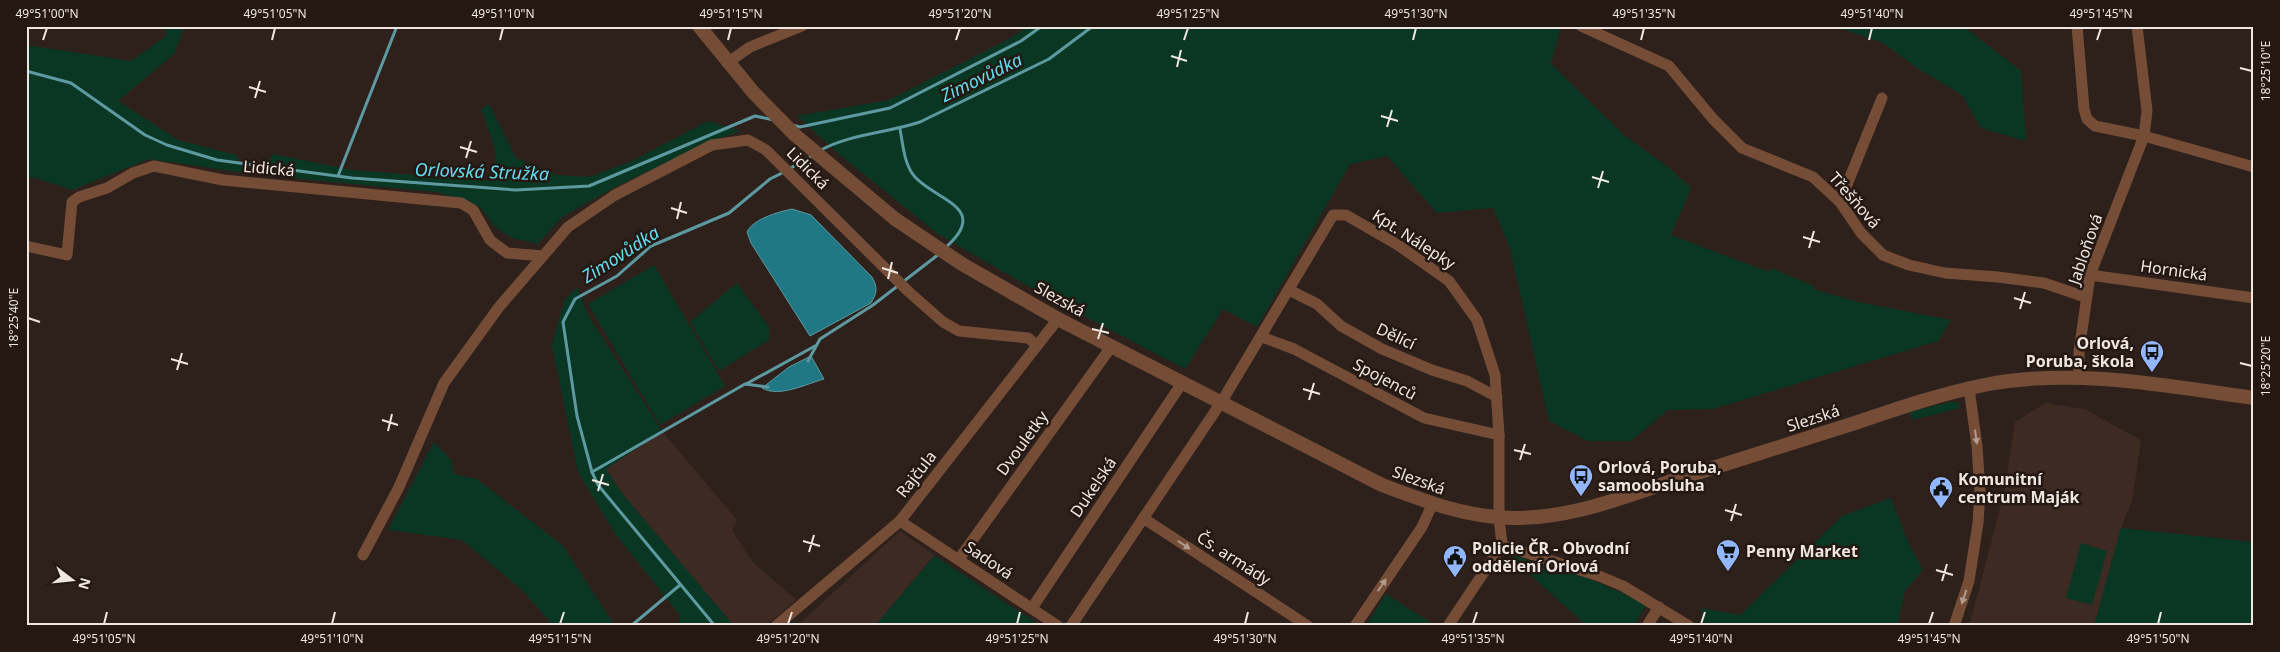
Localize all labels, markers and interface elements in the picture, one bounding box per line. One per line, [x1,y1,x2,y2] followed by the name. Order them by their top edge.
[15,5,79,22] text: 49°51'00"N
[243,5,307,22] text: 49°51'05"N
[471,5,535,22] text: 49°51'10"N
[699,5,763,22] text: 49°51'15"N
[928,5,992,22] text: 49°51'20"N
[1156,5,1220,22] text: 49°51'25"N
[1384,5,1448,22] text: 49°51'30"N
[1612,5,1676,22] text: 49°51'35"N
[1840,5,1904,22] text: 49°51'40"N
[2069,5,2133,22] text: 49°51'45"N
[2257,41,2274,101] text: 18°25'10"E
[935,47,1026,108] water label: Zimovůdka
[782,142,834,194] street label: Lidická
[242,155,296,181] street label: Lidická
[414,157,550,185] water label: Orlovská Stružka
[1824,167,1886,233] street label: Třešňová
[1368,204,1460,274] street label: Kpt. Nálepky
[2062,211,2107,289] street label: Jabloňová
[576,220,663,289] water label: Zimovůdka
[2139,254,2209,286] street label: Hornická
[1031,276,1089,322] street label: Slezská
[5,288,22,348] text: 18°25'40"E
[1373,317,1420,355] street label: Dělící
[2026,332,2134,372] place label: Orlová, Poruba, škola
[2257,336,2274,396] text: 18°25'20"E
[2139,339,2165,373] bus stop icon: Orlová, Poruba, škola
[1349,353,1421,405] street label: Spojenců
[1784,399,1842,437] street label: Slezská
[991,406,1053,480] street label: Dvouletky
[1972,429,1980,445] one-way arrow
[891,446,941,502] street label: Rajčula
[1065,452,1121,522] street label: Dukelská
[1598,456,1721,496] place label: Orlová, Poruba, samoobsluha
[1390,460,1448,500] street label: Slezská
[1568,463,1594,497] bus stop icon: Orlová, Poruba, samoobsluha
[1958,468,2079,508] place label: Komunitní centrum Maják
[1928,475,1954,509] public building icon: Komunitní centrum Maják
[1193,526,1276,590] street label: Čs. armády
[960,536,1018,584] street label: Sadová
[1472,537,1631,577] place label: Policie ČR - Obvodní oddělení Orlová
[1715,538,1741,572] supermarket icon: Penny Market
[1177,540,1191,549] one-way arrow
[1746,540,1858,562] place label: Penny Market
[1442,544,1468,578] public building icon: Policie ČR - Obvodní oddělení Orlová
[48,554,98,604] north arrow
[74,576,96,592] text: N
[1377,579,1387,592] one-way arrow
[1960,590,1967,605] one-way arrow
[72,630,136,647] text: 49°51'05"N
[300,630,364,647] text: 49°51'10"N
[528,630,592,647] text: 49°51'15"N
[756,630,820,647] text: 49°51'20"N
[985,630,1049,647] text: 49°51'25"N
[1213,630,1277,647] text: 49°51'30"N
[1441,630,1505,647] text: 49°51'35"N
[1669,630,1733,647] text: 49°51'40"N
[1897,630,1961,647] text: 49°51'45"N
[2126,630,2190,647] text: 49°51'50"N

